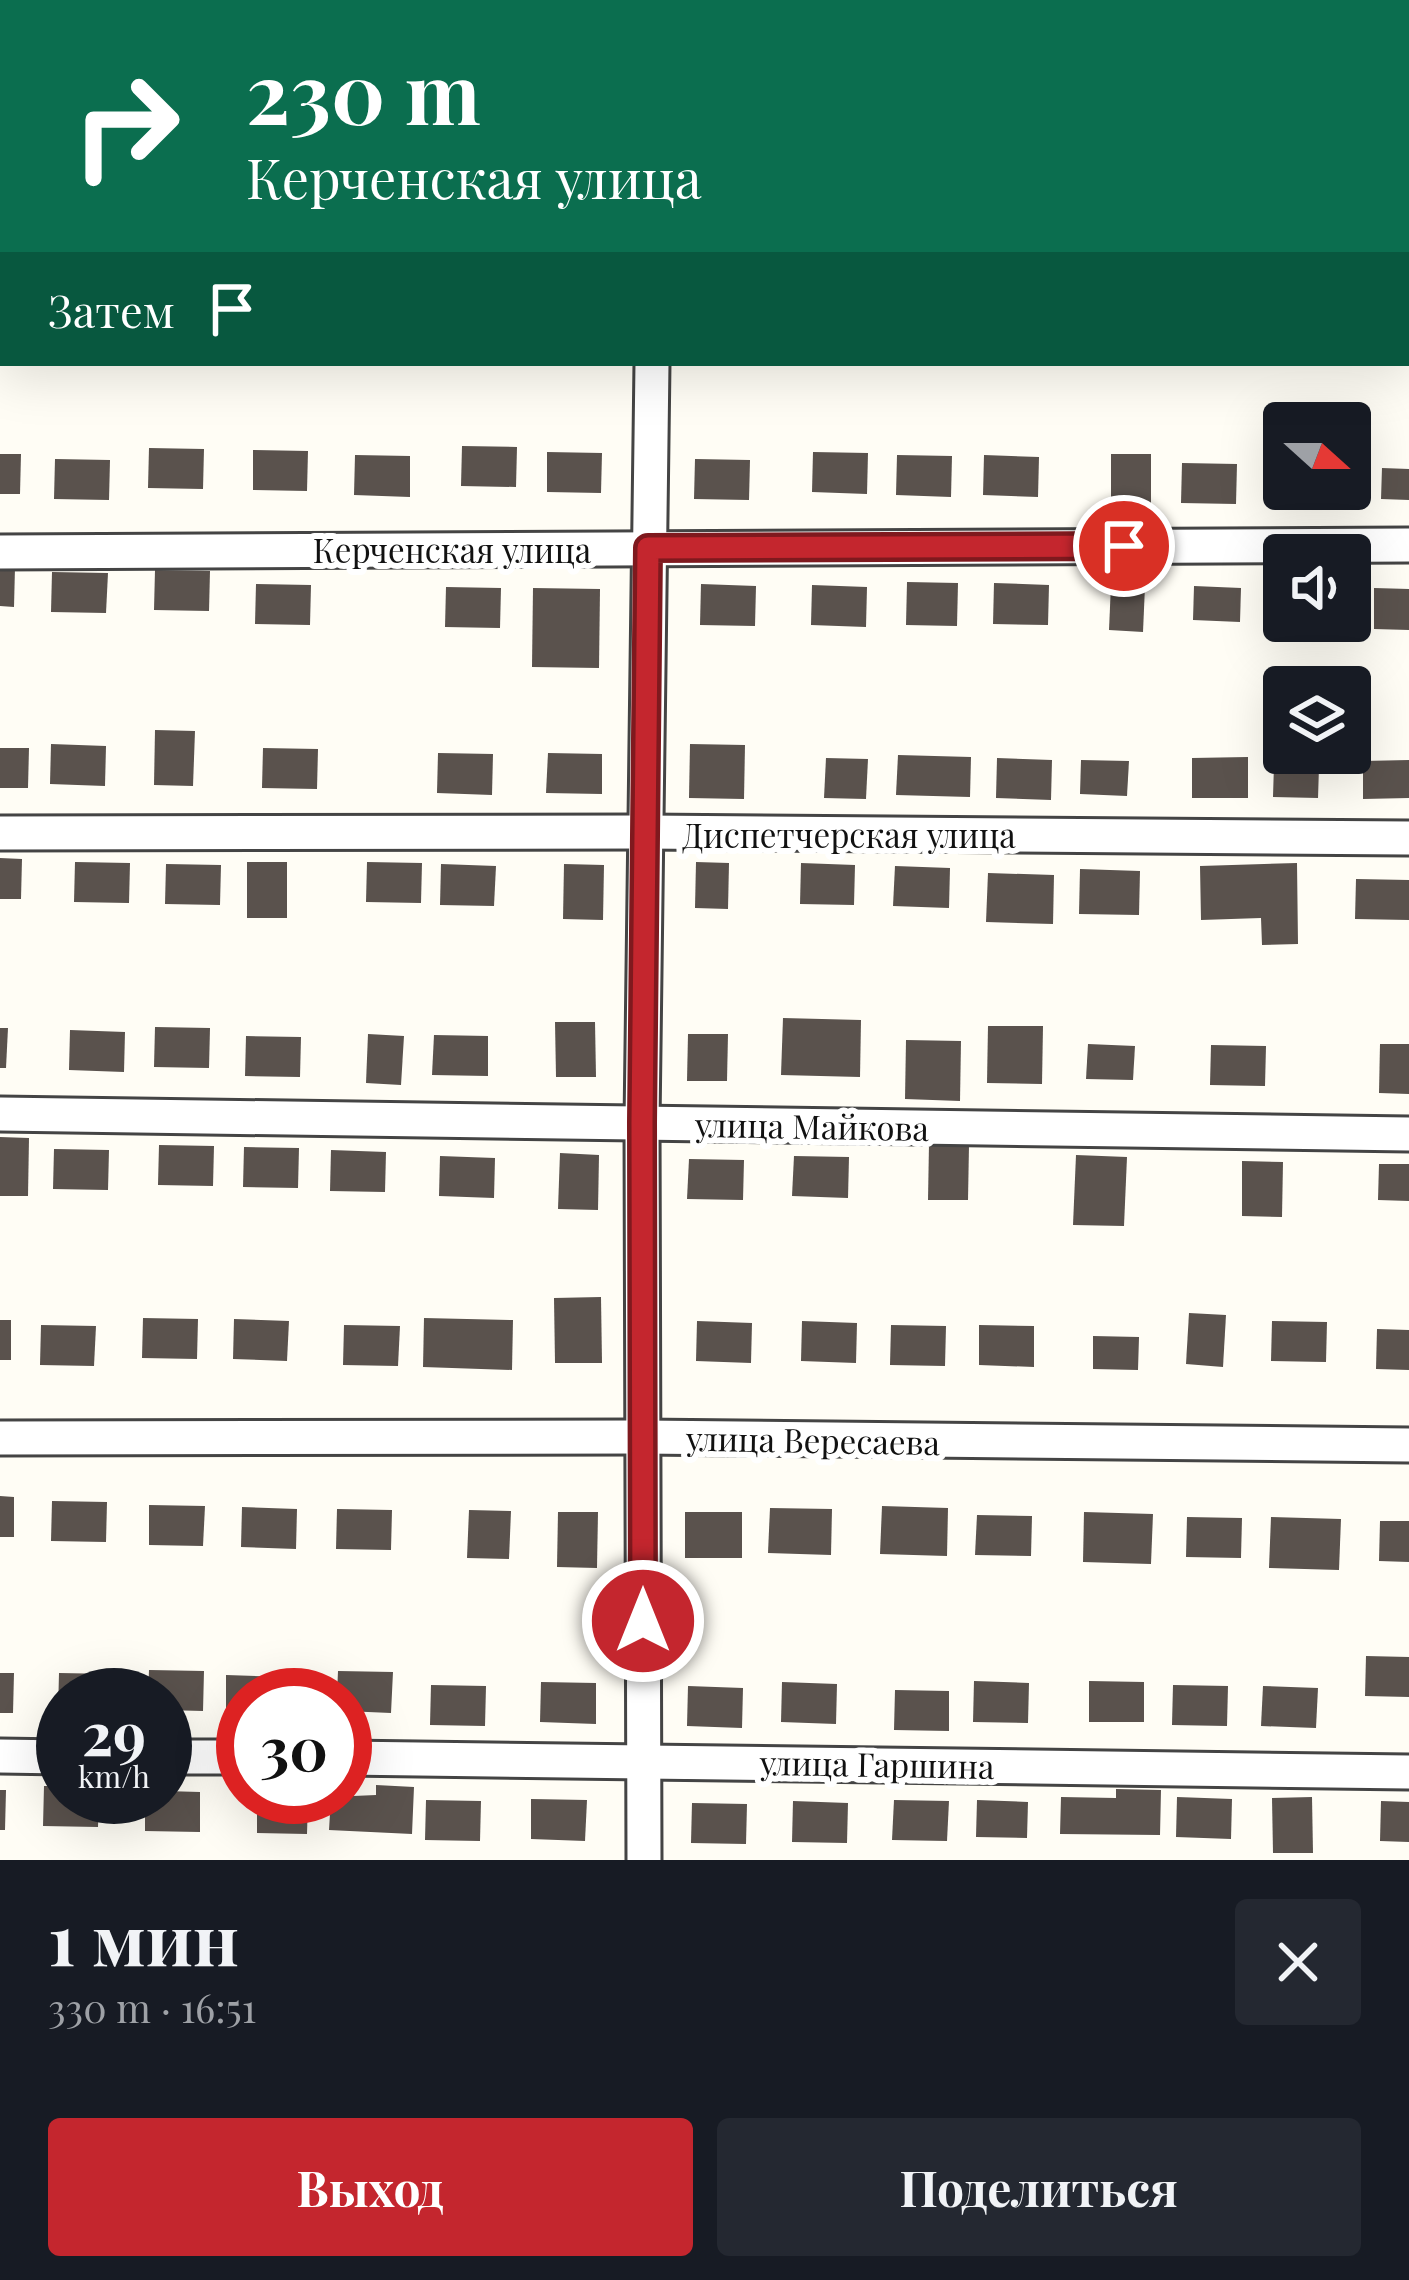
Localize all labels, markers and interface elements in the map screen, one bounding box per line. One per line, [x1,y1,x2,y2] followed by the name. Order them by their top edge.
[246,34,481,146] text: 230 m
[48,48,204,204] icon: right
[246,141,702,213] text: Керченская улица
[199,276,265,342] icon: arrive
[48,279,175,339] text: Затем
[1263,402,1371,510] north arrow
[1263,402,1371,774] map controls
[1073,495,1175,597] pin
[1091,513,1157,579] icon: arrive
[313,527,592,571] street label: Керченская улица
[1263,534,1371,642] button: sound
[1263,666,1371,774] button: layers
[682,812,1016,856] street label: Диспетчерская улица
[694,1101,930,1149] street label: улица Майкова
[685,1415,941,1463] street label: улица Вересаева
[580,1558,706,1684] position arrow
[216,1668,372,1824] speed limit sign: 30
[82,1691,146,1771] text: 29
[758,1739,995,1787] street label: улица Гаршина
[78,1756,150,1796] text: km/h
[48,1888,239,1984] text: 1 мин
[1235,1899,1361,2025] button: close
[48,1981,256,2033] text: 330 m · 16:51
[48,2118,693,2256] button: Выход
[717,2118,1361,2256] button: Поделиться

